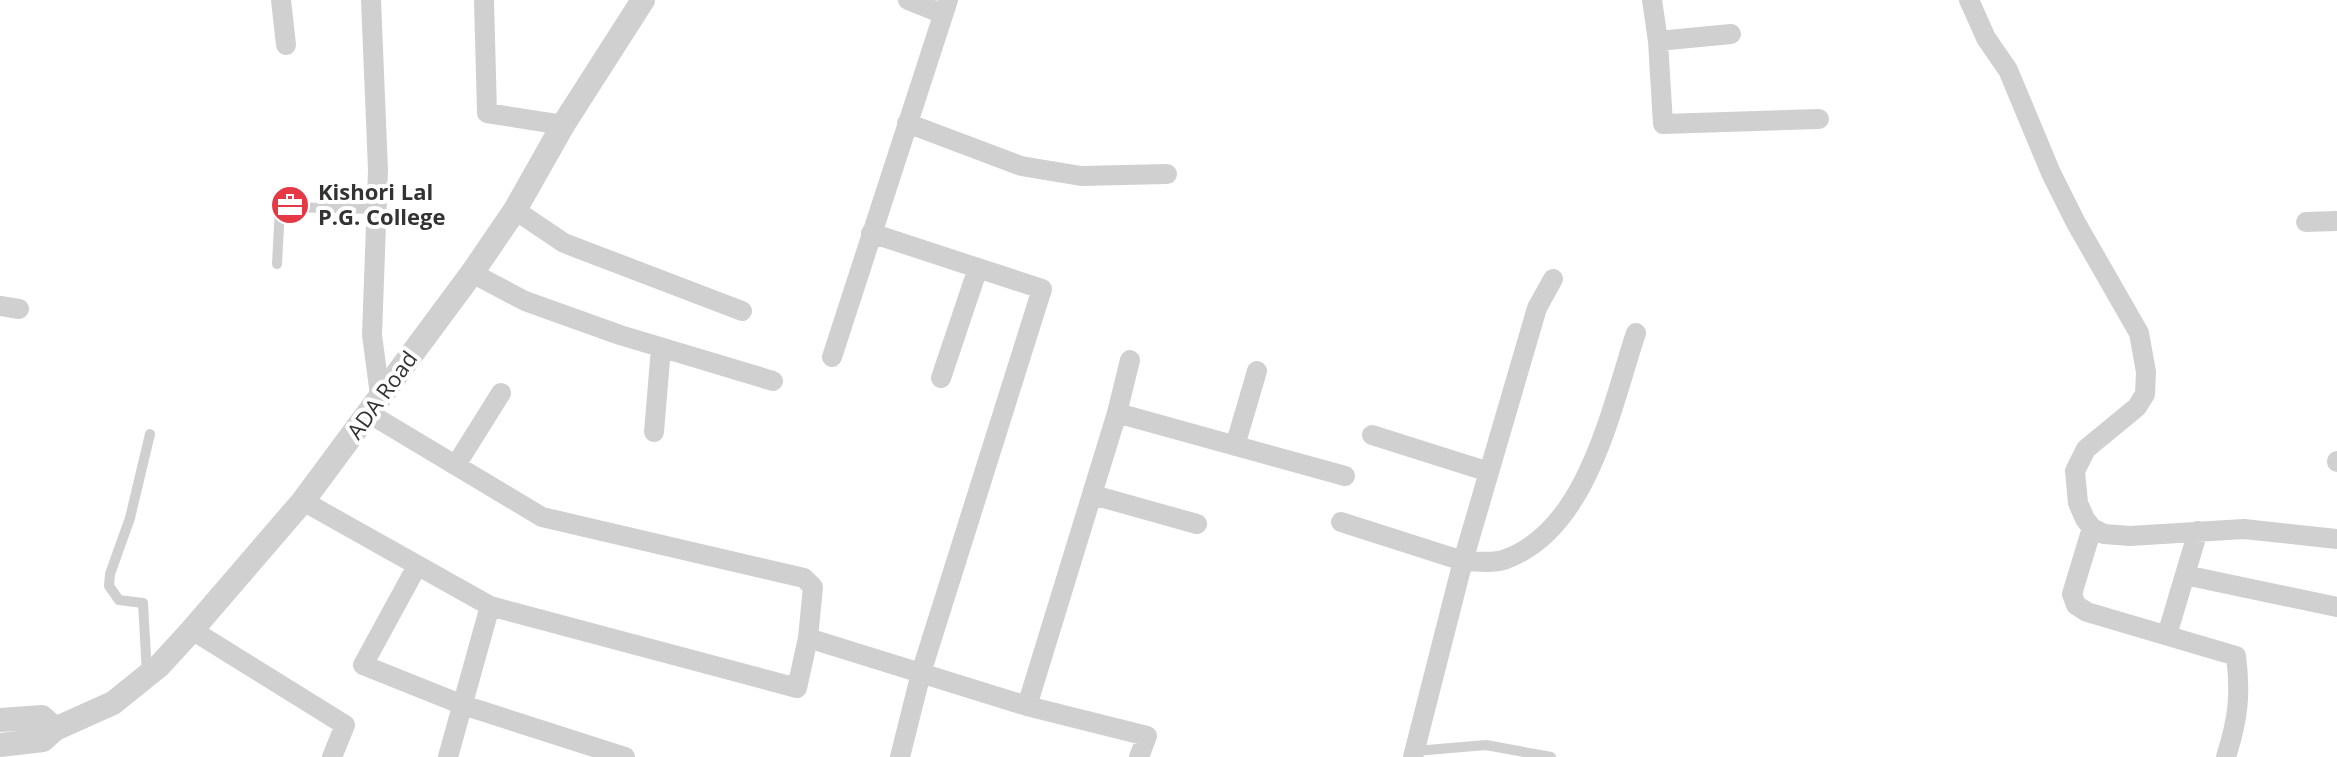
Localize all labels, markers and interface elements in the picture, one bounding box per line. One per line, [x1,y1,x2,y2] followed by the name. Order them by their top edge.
[318,176,446,231] place label: Kishori Lal P.G. College
[269,184,311,226] office icon: Kishori Lal P.G. College
[339,344,423,444] street label: ADA Road

